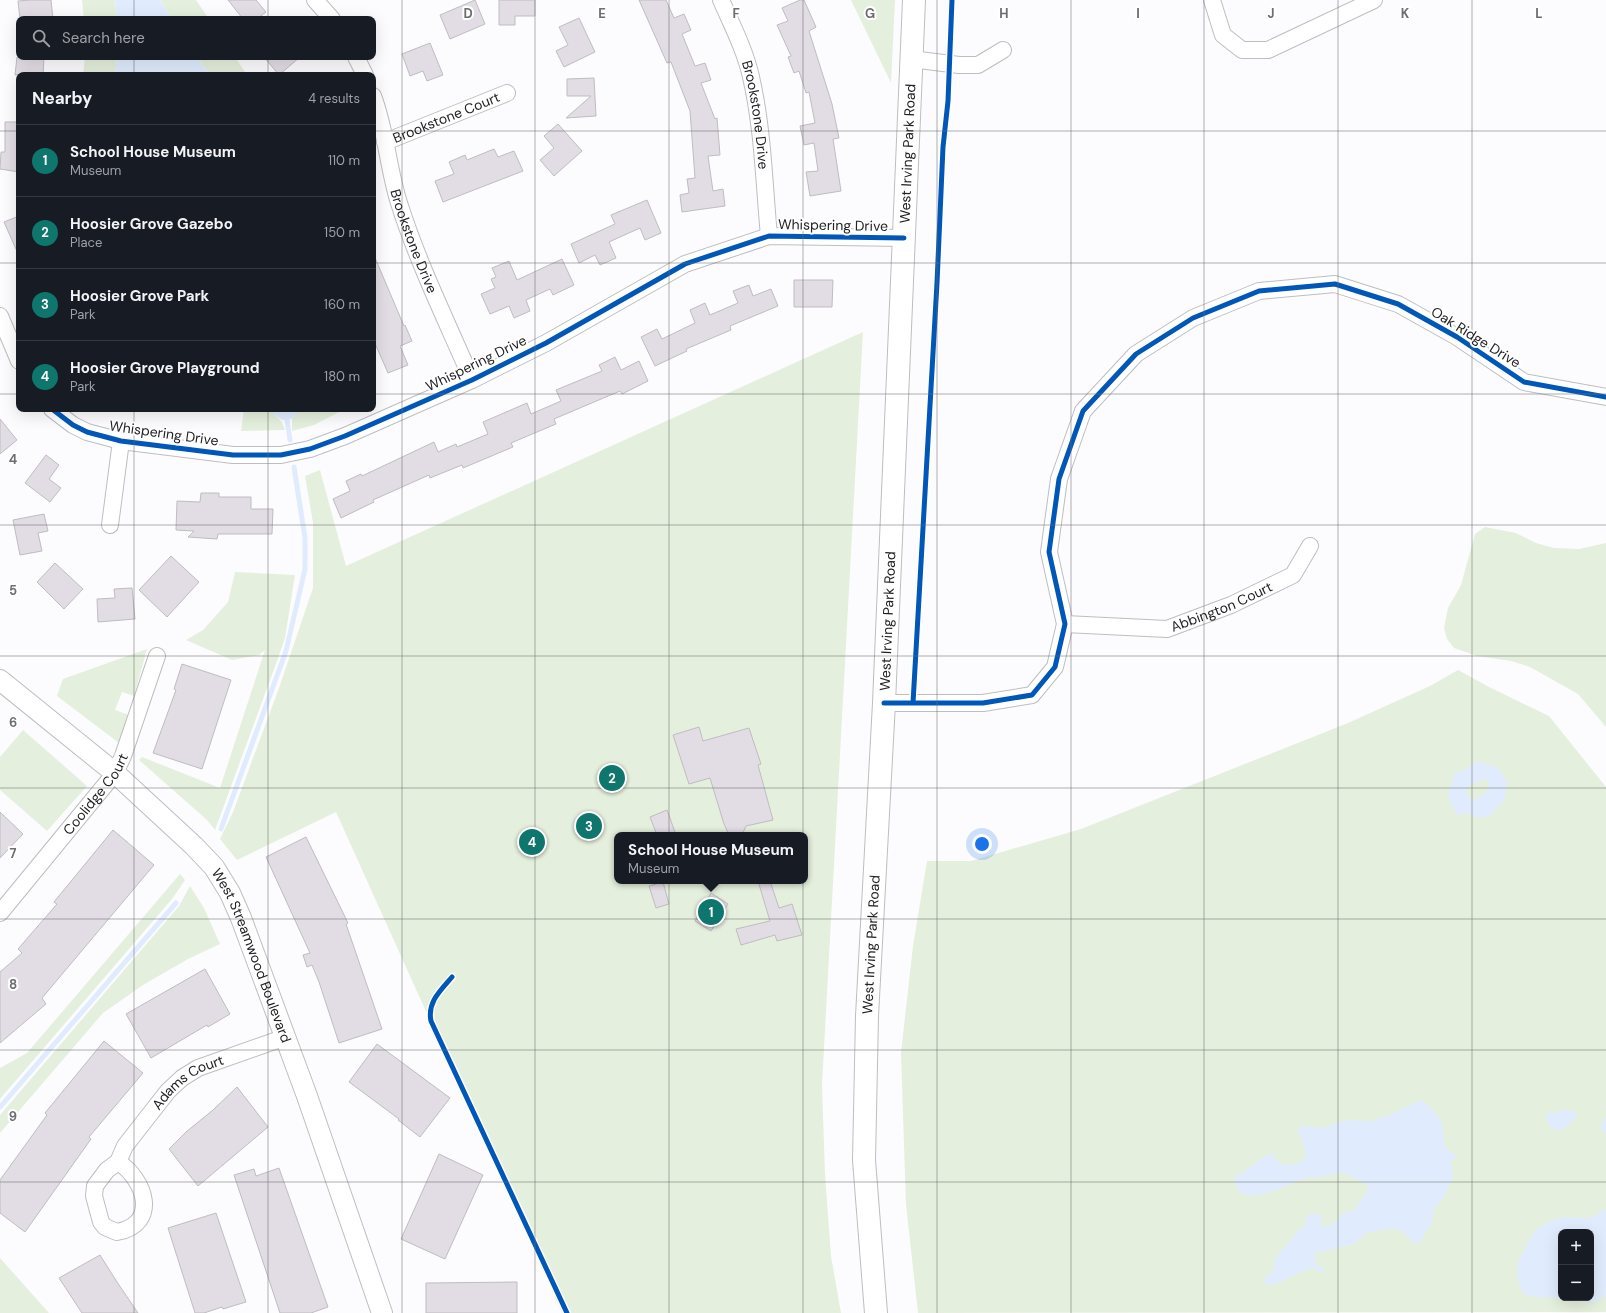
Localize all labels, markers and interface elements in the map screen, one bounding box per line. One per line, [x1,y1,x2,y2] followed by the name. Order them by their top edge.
[463,5,473,22] text: D
[598,5,606,22] text: E
[732,5,740,22] text: F
[865,5,875,22] text: G
[999,5,1009,22] text: H
[1136,5,1140,22] text: I
[1267,5,1275,22] text: J
[1401,5,1410,22] text: K
[1535,5,1543,22] text: L
[16,16,376,60] search box
[30,27,52,49] icon: search
[62,28,145,48] text: Search here
[738,58,773,170] street label: Brookstone Drive
[895,83,919,224] street label: West Irving Park Road
[32,87,92,109] text: Nearby
[390,88,502,147] street label: Brookstone Court
[308,90,360,107] text: 4 results
[70,142,236,162] text: School House Museum
[43,152,47,169] text: 1
[328,152,360,169] text: 110 m
[70,162,121,179] text: Museum
[386,187,442,296] street label: Brookstone Drive
[70,214,233,234] text: Hoosier Grove Gazebo
[778,215,888,235] street label: Whispering Drive
[41,224,49,241] text: 2
[324,224,360,241] text: 150 m
[70,234,102,251] text: Place
[70,286,209,306] text: Hoosier Grove Park
[41,296,49,313] text: 3
[324,296,360,313] text: 160 m
[1428,302,1524,372] street label: Oak Ridge Drive
[70,306,96,323] text: Park
[423,331,529,395] street label: Whispering Drive
[70,358,260,378] text: Hoosier Grove Playground
[41,368,49,385] text: 4
[324,368,360,385] text: 180 m
[70,378,96,395] text: Park
[108,416,220,450] street label: Whispering Drive
[9,451,17,468] text: 4
[876,551,899,691] street label: West Irving Park Road
[1168,577,1275,636] street label: Abbington Court
[9,582,17,599] text: 5
[9,714,17,731] text: 6
[59,750,132,838] street label: Coolidge Court
[599,763,625,793] pin: 2
[576,811,602,841] pin: 3
[519,827,545,857] pin: 4
[614,832,808,884] popup
[972,834,992,854] your location
[628,840,794,860] text: School House Museum
[10,845,17,862] text: 7
[628,860,679,877] text: Museum
[208,865,295,1045] street label: West Streamwood Boulevard
[858,874,884,1015] street label: West Irving Park Road
[698,897,724,927] pin: 1
[9,976,17,993] text: 8
[148,1051,226,1113] street label: Adams Court
[9,1108,17,1125] text: 9
[1558,1229,1594,1301] map controls
[1558,1229,1594,1265] button: +
[1558,1265,1594,1301] button: −

